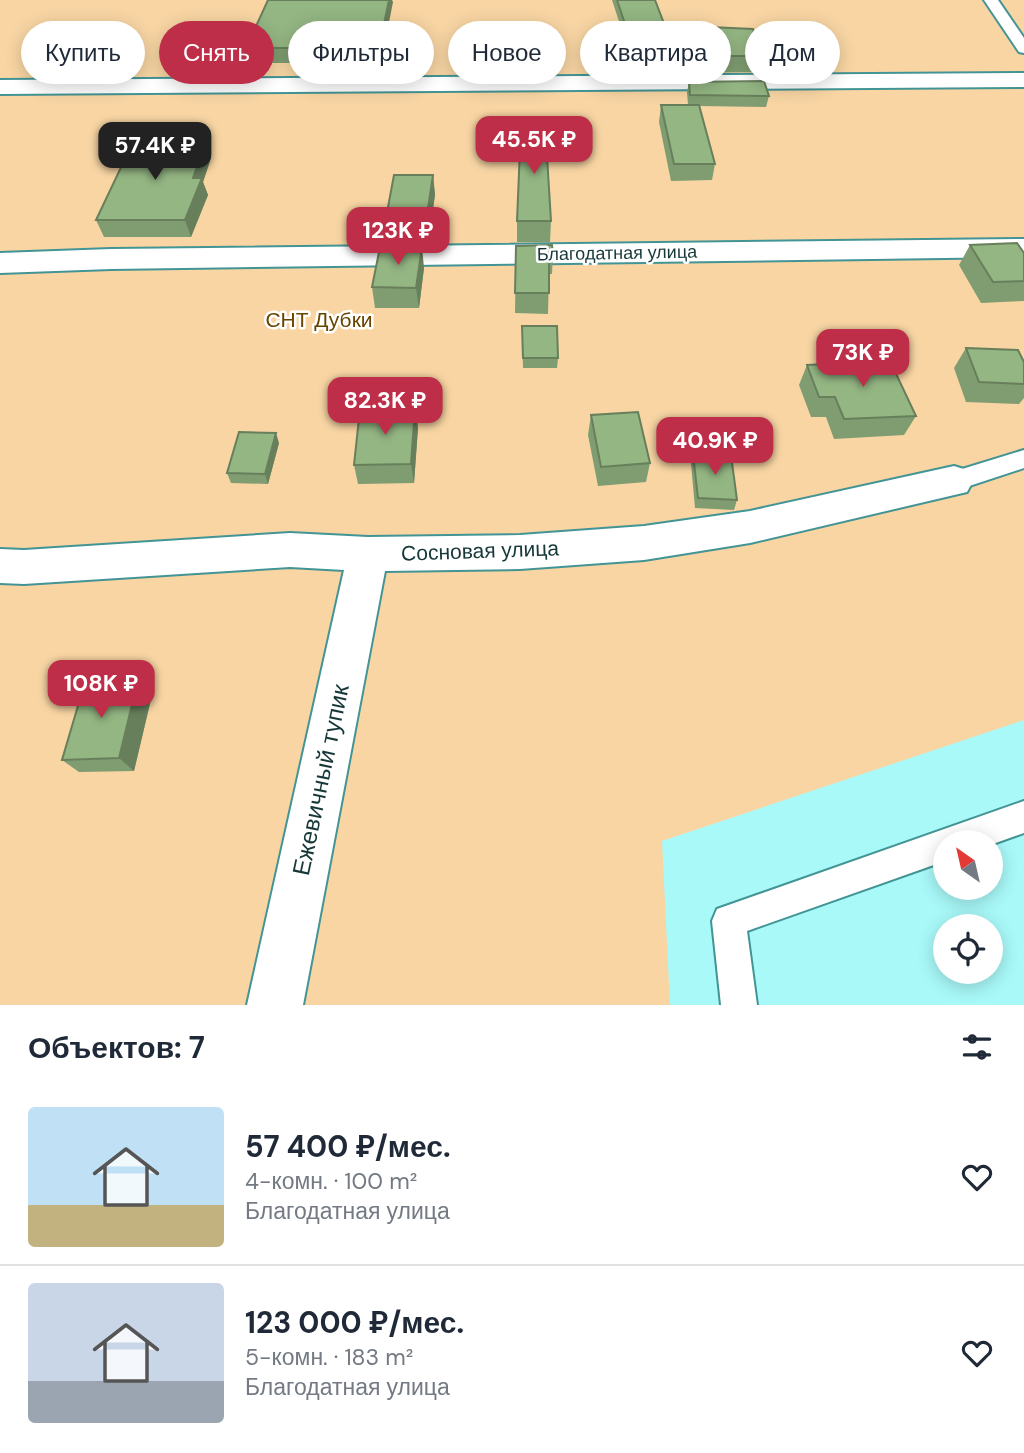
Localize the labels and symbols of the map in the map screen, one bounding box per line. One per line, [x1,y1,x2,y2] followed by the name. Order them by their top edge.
[469,116,599,176] pin: 45.5K ₽
[90,122,220,182] pin: 57.4K ₽
[341,208,455,267] pin: 123K ₽
[537,240,698,266] street label: Благодатная улица
[265,306,373,334] park label: СНТ Дубки
[814,330,912,389] pin: 73K ₽
[320,378,450,437] pin: 82.3K ₽
[650,418,780,477] pin: 40.9K ₽
[401,534,560,568] street label: Сосновая улица
[44,660,158,720] pin: 108K ₽
[285,681,356,878] street label: Ежевичный тупик
[933,830,1003,900] north arrow

